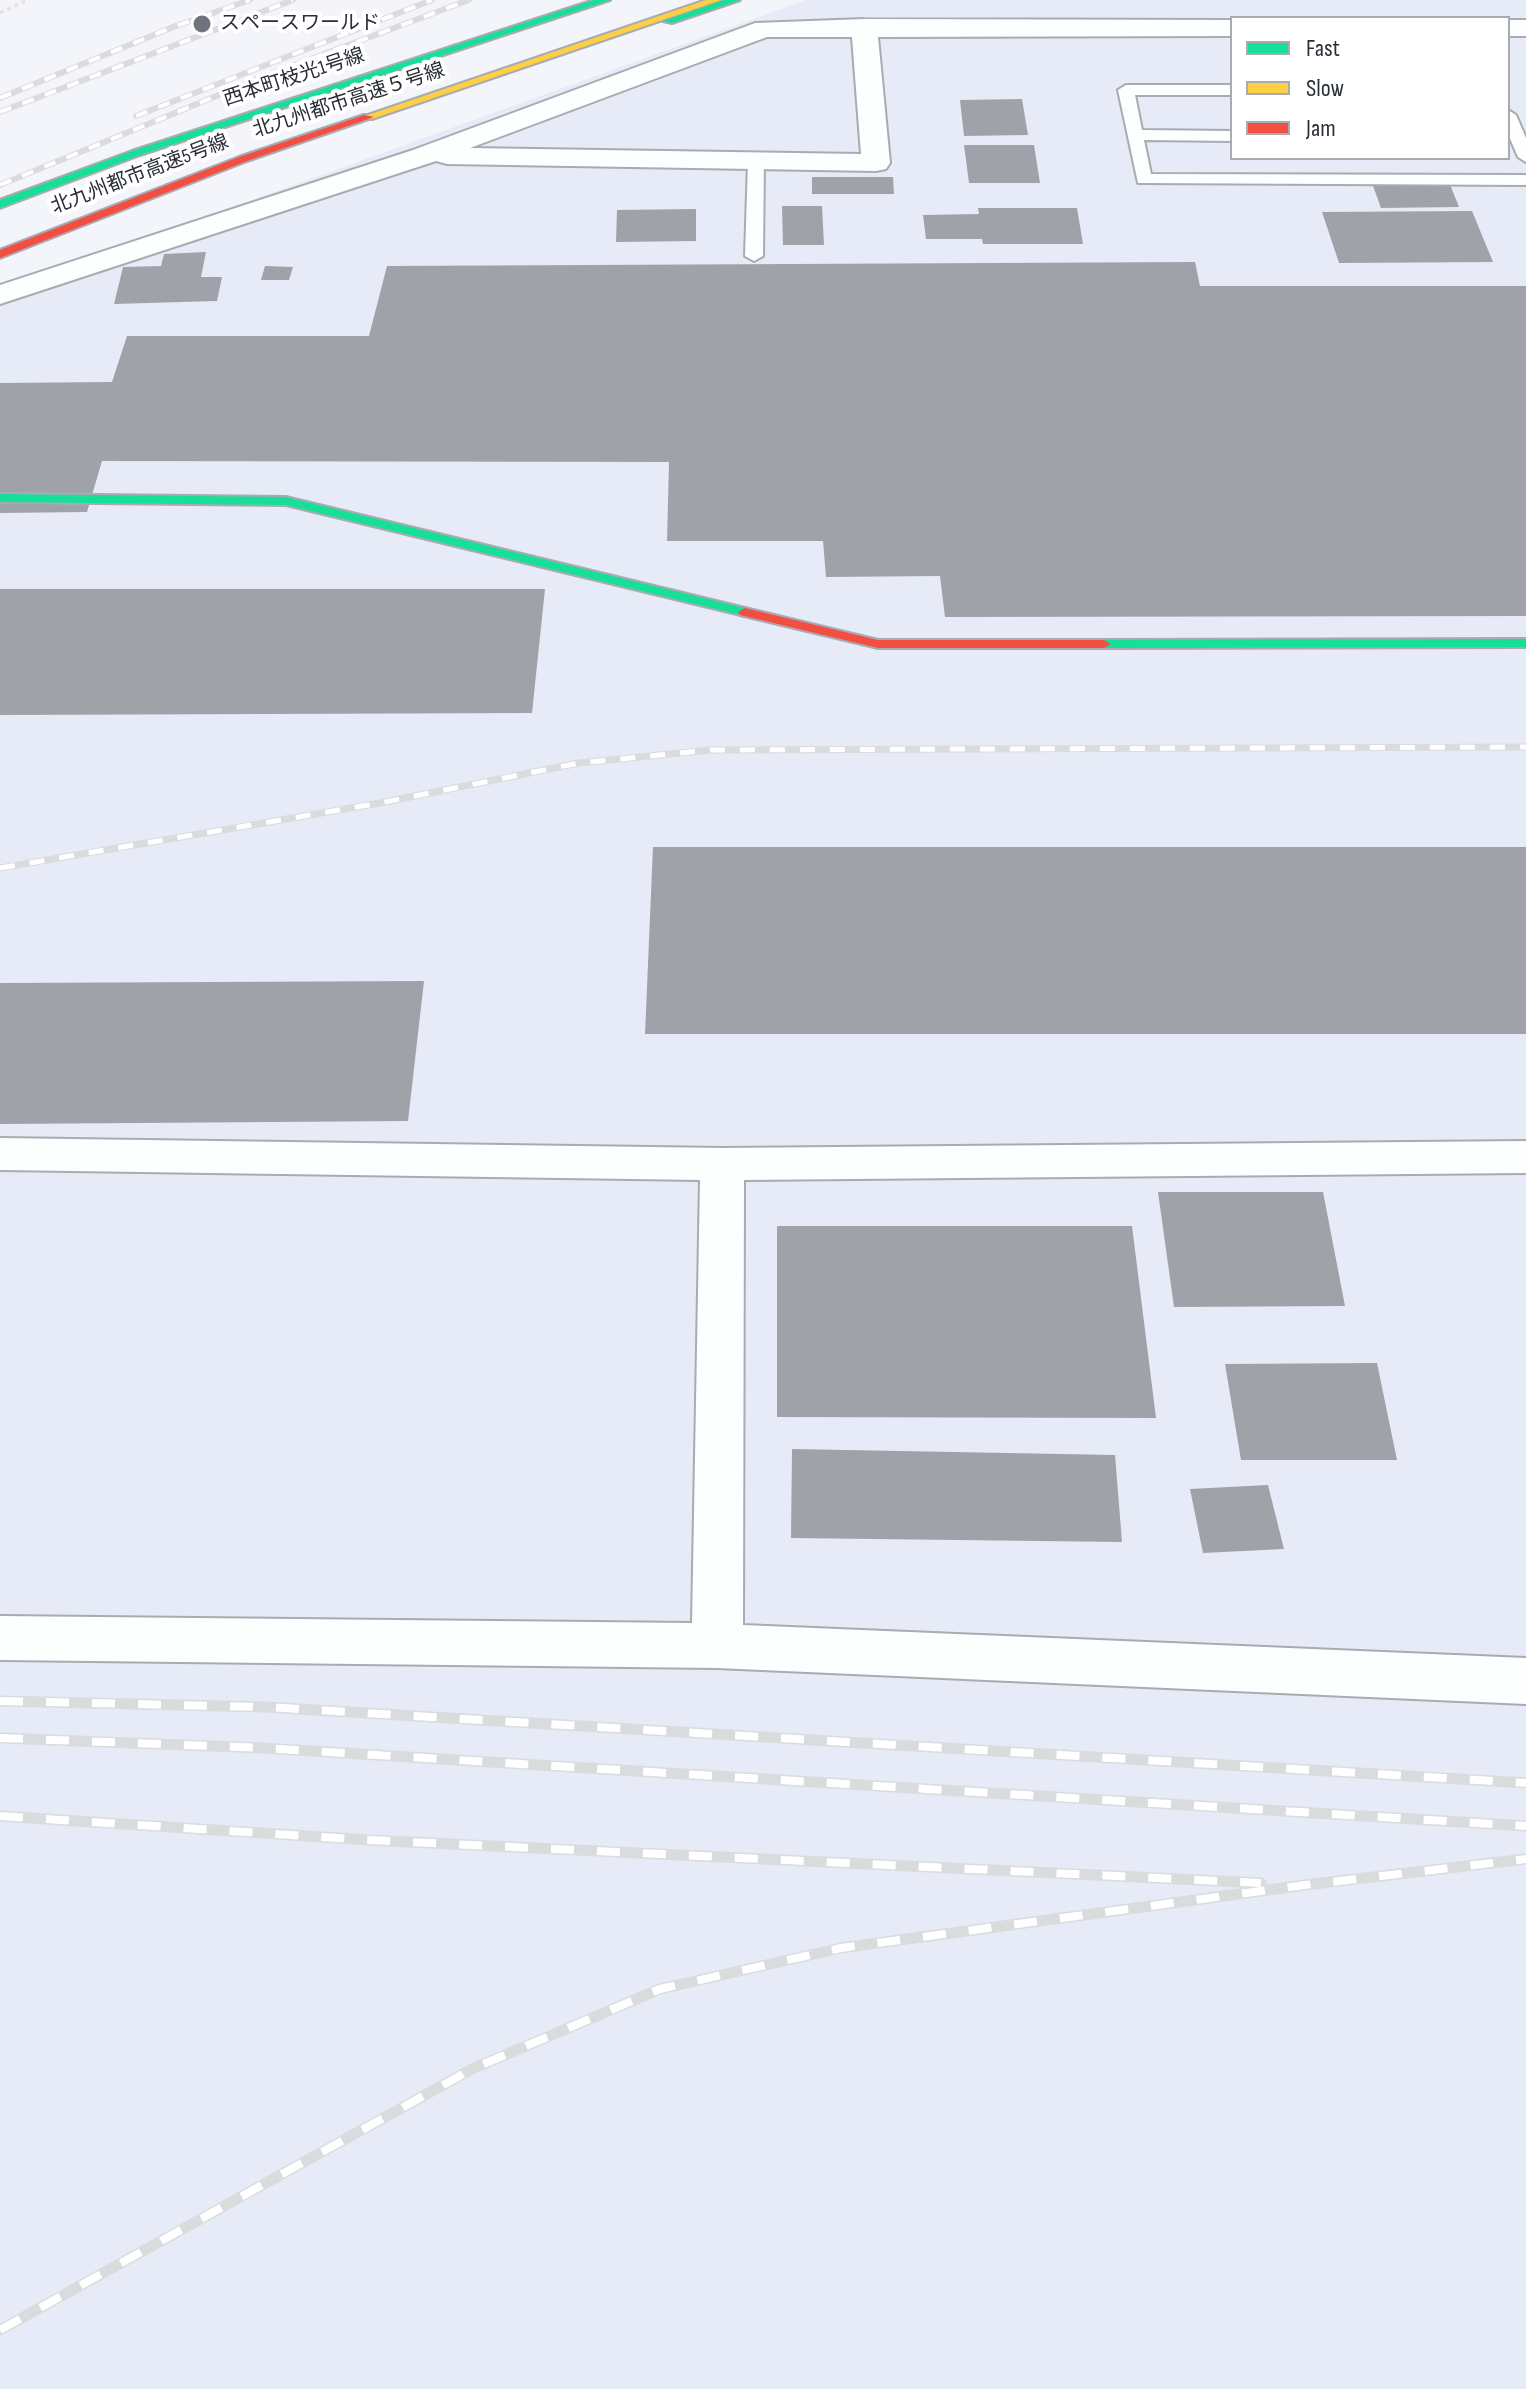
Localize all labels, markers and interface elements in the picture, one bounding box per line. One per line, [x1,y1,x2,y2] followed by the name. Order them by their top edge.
[220,12,380,36] place label: スペースワールド
[191,13,213,35] marker: スペースワールド
[1230,16,1510,160] legend
[1306,34,1340,63] text: Fast
[220,44,368,112] street label: 西本町枝光1号線
[250,59,448,143] street label: 北九州都市高速５号線
[1306,74,1344,103] text: Slow
[1306,114,1336,143] text: Jam
[48,130,232,220] street label: 北九州都市高速5号線

